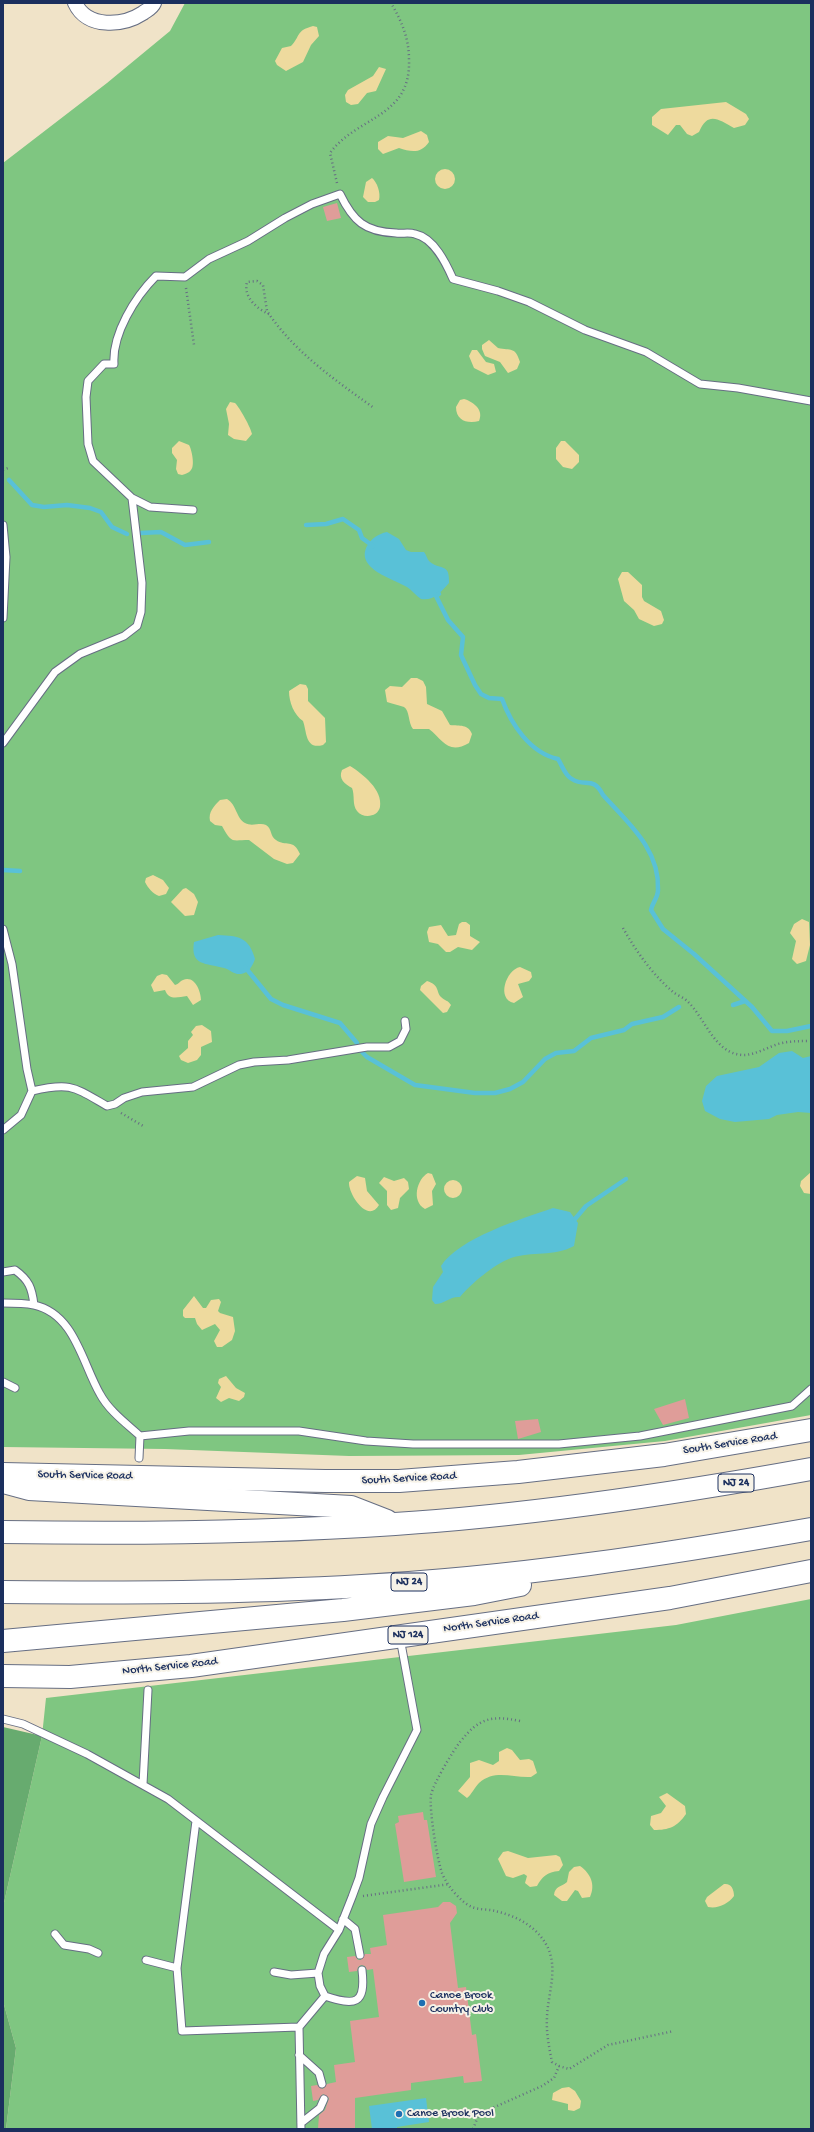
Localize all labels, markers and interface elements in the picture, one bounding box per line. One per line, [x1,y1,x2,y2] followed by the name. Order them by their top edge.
[682,1429,778,1459] street label: South Service Road
[37,1468,133,1484] street label: South Service Road
[361,1469,457,1489] street label: South Service Road
[718,1474,754,1492] road number: NJ 24
[391,1573,427,1591] road number: NJ 24
[443,1609,539,1637] street label: North Service Road
[388,1626,428,1644] road number: NJ 124
[122,1655,218,1679] street label: North Service Road
[430,1989,493,2017] place label: Canoe Brook Country Club
[417,1998,427,2008] marker: Canoe Brook Country Club
[407,2107,494,2121] place label: Canoe Brook Pool
[394,2109,404,2119] marker: Canoe Brook Pool

